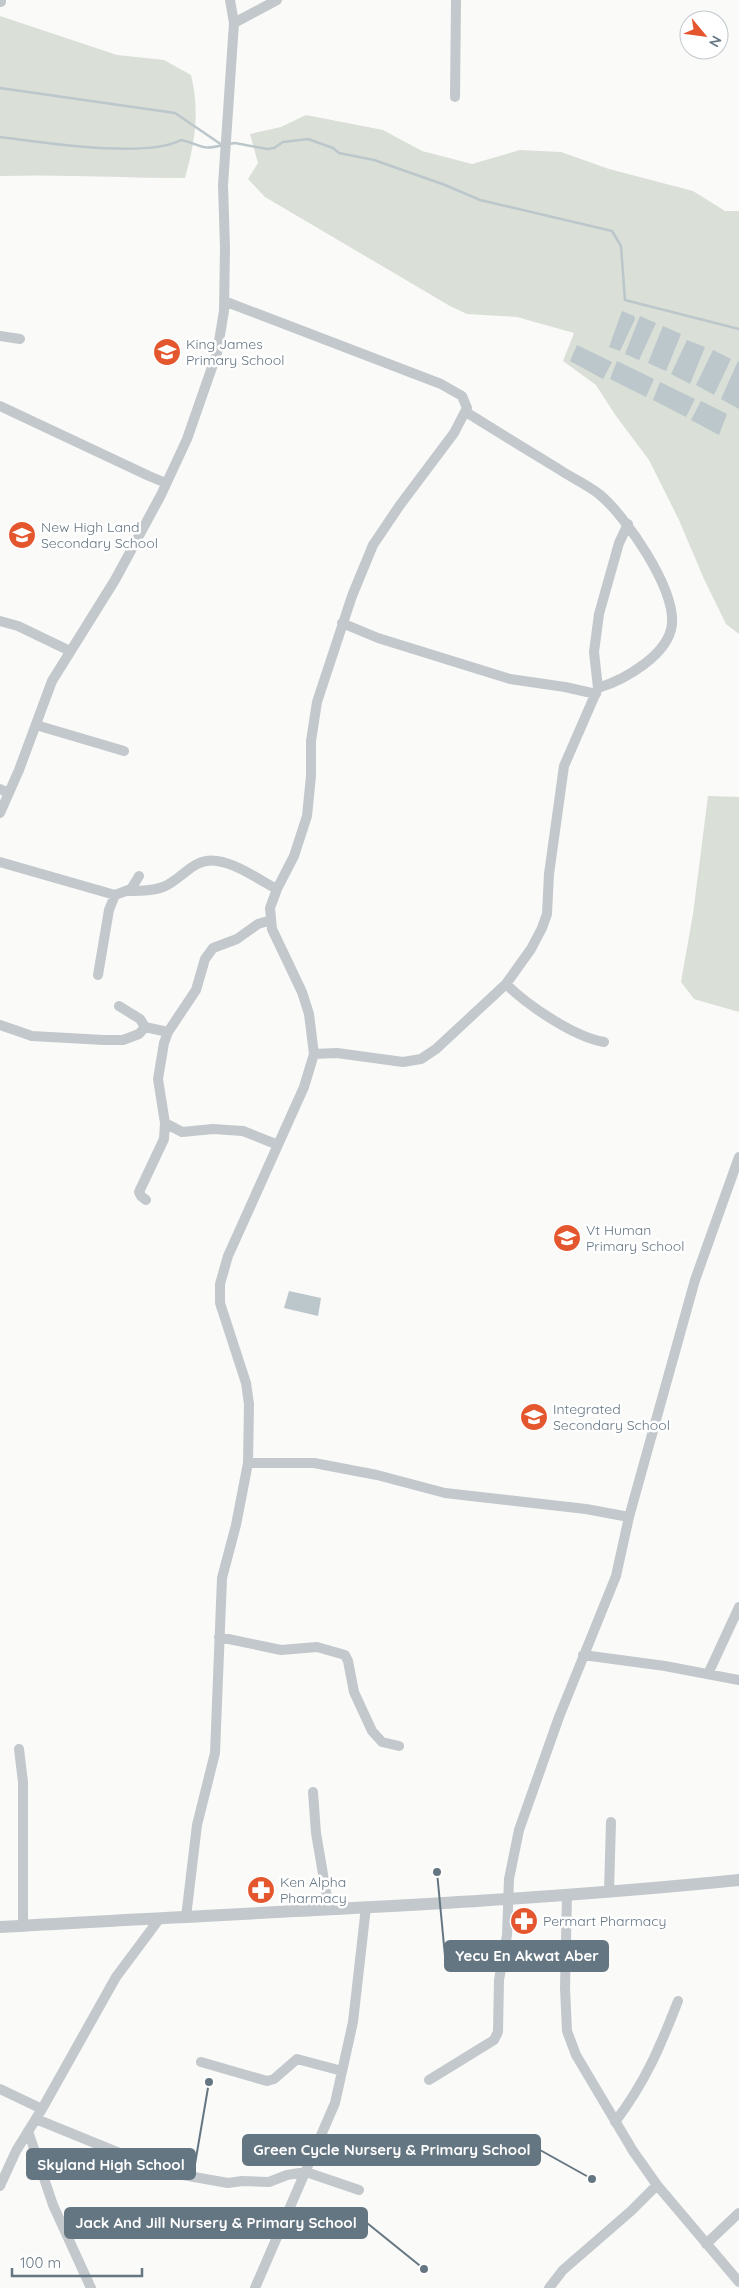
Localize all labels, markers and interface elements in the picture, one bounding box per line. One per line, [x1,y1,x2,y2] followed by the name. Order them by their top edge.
[679,10,729,60] north arrow
[705,32,726,50] text: N
[186,335,284,369] place label: King James Primary School
[152,337,182,367] school or university icon: King James Primary School
[41,518,158,552] place label: New High Land Secondary School
[7,520,37,550] school or university icon: New High Land Secondary School
[586,1221,684,1255] place label: Vt Human Primary School
[552,1223,582,1253] school or university icon: Vt Human Primary School
[553,1400,670,1434] place label: Integrated Secondary School
[519,1402,549,1432] school or university icon: Integrated Secondary School
[280,1873,347,1907] place label: Ken Alpha Pharmacy
[246,1875,276,1905] pharmacy icon: Ken Alpha Pharmacy
[509,1906,539,1936] pharmacy icon: Permart Pharmacy
[543,1912,666,1930] place label: Permart Pharmacy
[445,1941,608,1971] callout: Yecu En Akwat Aber
[455,1946,599,1965] text: Yecu En Akwat Aber
[243,2135,540,2165] callout: Green Cycle Nursery & Primary School
[253,2140,531,2159] text: Green Cycle Nursery & Primary School
[27,2149,195,2179] callout: Skyland High School
[37,2155,185,2174] text: Skyland High School
[65,2208,367,2238] callout: Jack And Jill Nursery & Primary School
[75,2213,357,2232] text: Jack And Jill Nursery & Primary School
[12,2246,142,2278] scale bar
[20,2253,61,2272] text: 100 m

